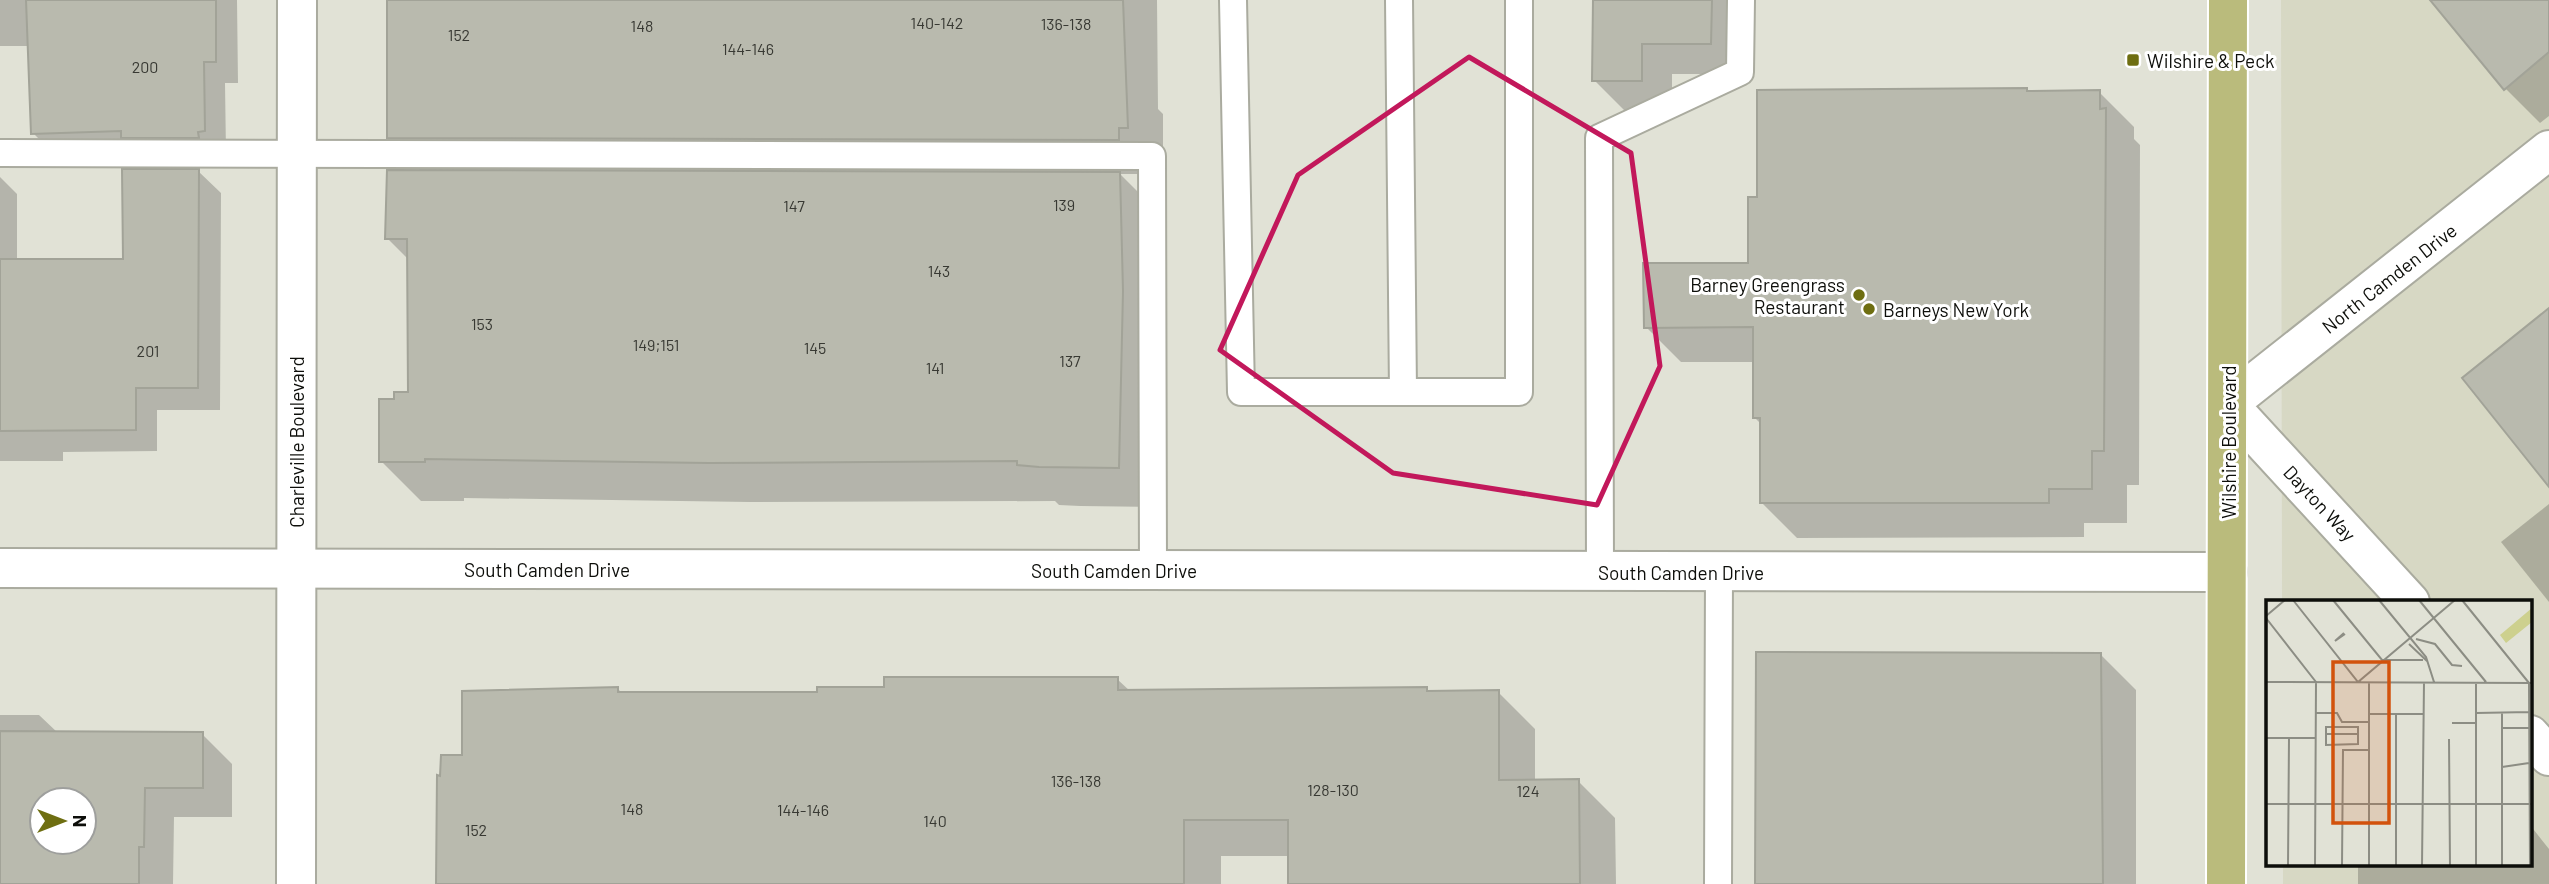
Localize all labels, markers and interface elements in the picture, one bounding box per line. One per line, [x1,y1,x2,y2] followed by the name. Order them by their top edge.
[911,13,963,32] house number: 140-142
[1041,14,1091,33] house number: 136-138
[631,16,653,35] house number: 148
[448,25,470,44] house number: 152
[722,39,774,58] house number: 144-146
[2147,49,2275,72] place label: Wilshire & Peck
[2125,52,2141,68] marker: Wilshire & Peck
[132,57,158,76] house number: 200
[1053,195,1075,214] house number: 139
[783,196,805,215] house number: 147
[2317,218,2461,338] street label: North Camden Drive
[928,261,950,280] house number: 143
[1690,273,1845,318] place label: Barney Greengrass Restaurant
[1851,287,1867,303] marker: Barney Greengrass Restaurant
[1883,298,2029,321] place label: Barneys New York
[1861,301,1877,317] marker: Barneys New York
[471,314,493,333] house number: 153
[633,335,679,354] house number: 149;151
[804,338,826,357] house number: 145
[137,341,159,360] house number: 201
[1059,351,1081,370] house number: 137
[285,356,308,528] street label: Charleville Boulevard
[926,358,944,377] house number: 141
[2217,365,2240,519] street label: Wilshire Boulevard
[2279,460,2361,546] street label: Dayton Way
[464,558,630,581] street label: South Camden Drive
[1031,559,1197,582] street label: South Camden Drive
[1598,561,1764,584] street label: South Camden Drive
[2266,600,2532,866] inset map
[1051,771,1101,790] house number: 136-138
[1307,780,1359,799] house number: 128-130
[1517,781,1540,800] house number: 124
[28,786,98,856] north arrow
[621,799,643,818] house number: 148
[777,800,829,819] house number: 144-146
[923,811,947,830] house number: 140
[69,815,92,827] text: N
[465,820,487,839] house number: 152

